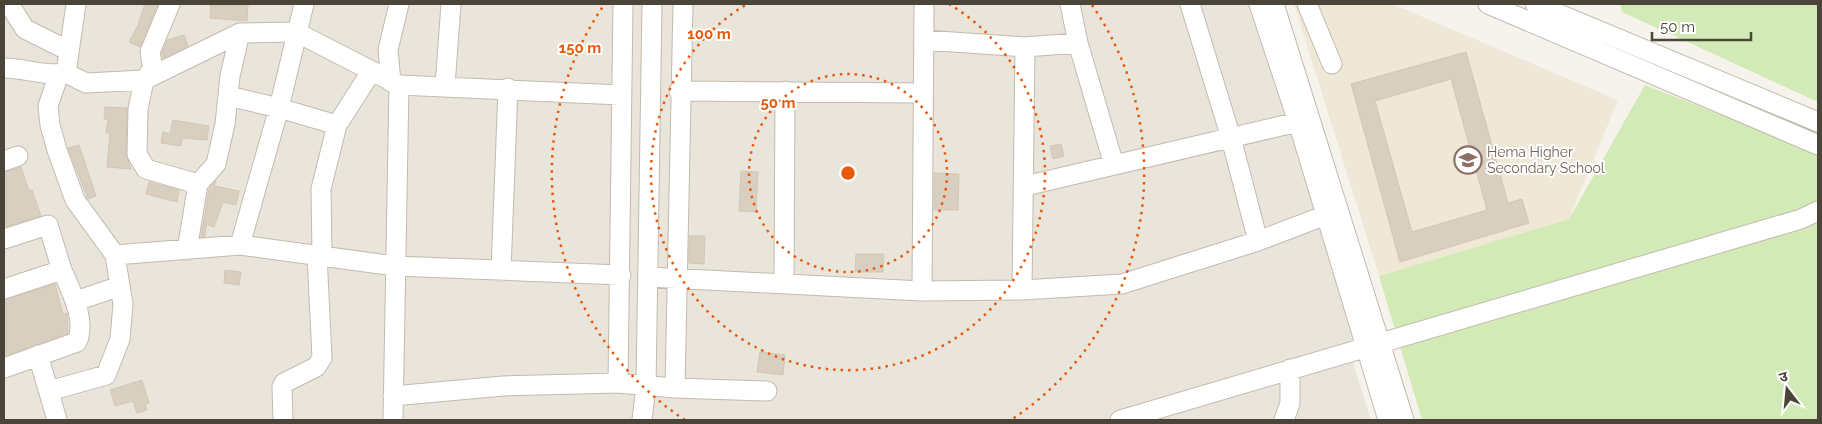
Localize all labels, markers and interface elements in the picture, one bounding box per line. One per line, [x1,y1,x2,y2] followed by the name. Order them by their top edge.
[1652,10,1751,42] scale bar
[1660,18,1695,36] text: 50 m
[687,25,731,43] text: 100 m
[559,39,601,57] text: 150 m
[760,94,796,112] text: 50 m
[1487,144,1605,176] place label: Hema Higher Secondary School
[1453,145,1483,175] school or university icon: Hema Higher Secondary School
[839,164,857,182] centre of rings
[1762,364,1812,414] north arrow
[1777,367,1790,385] text: उ

